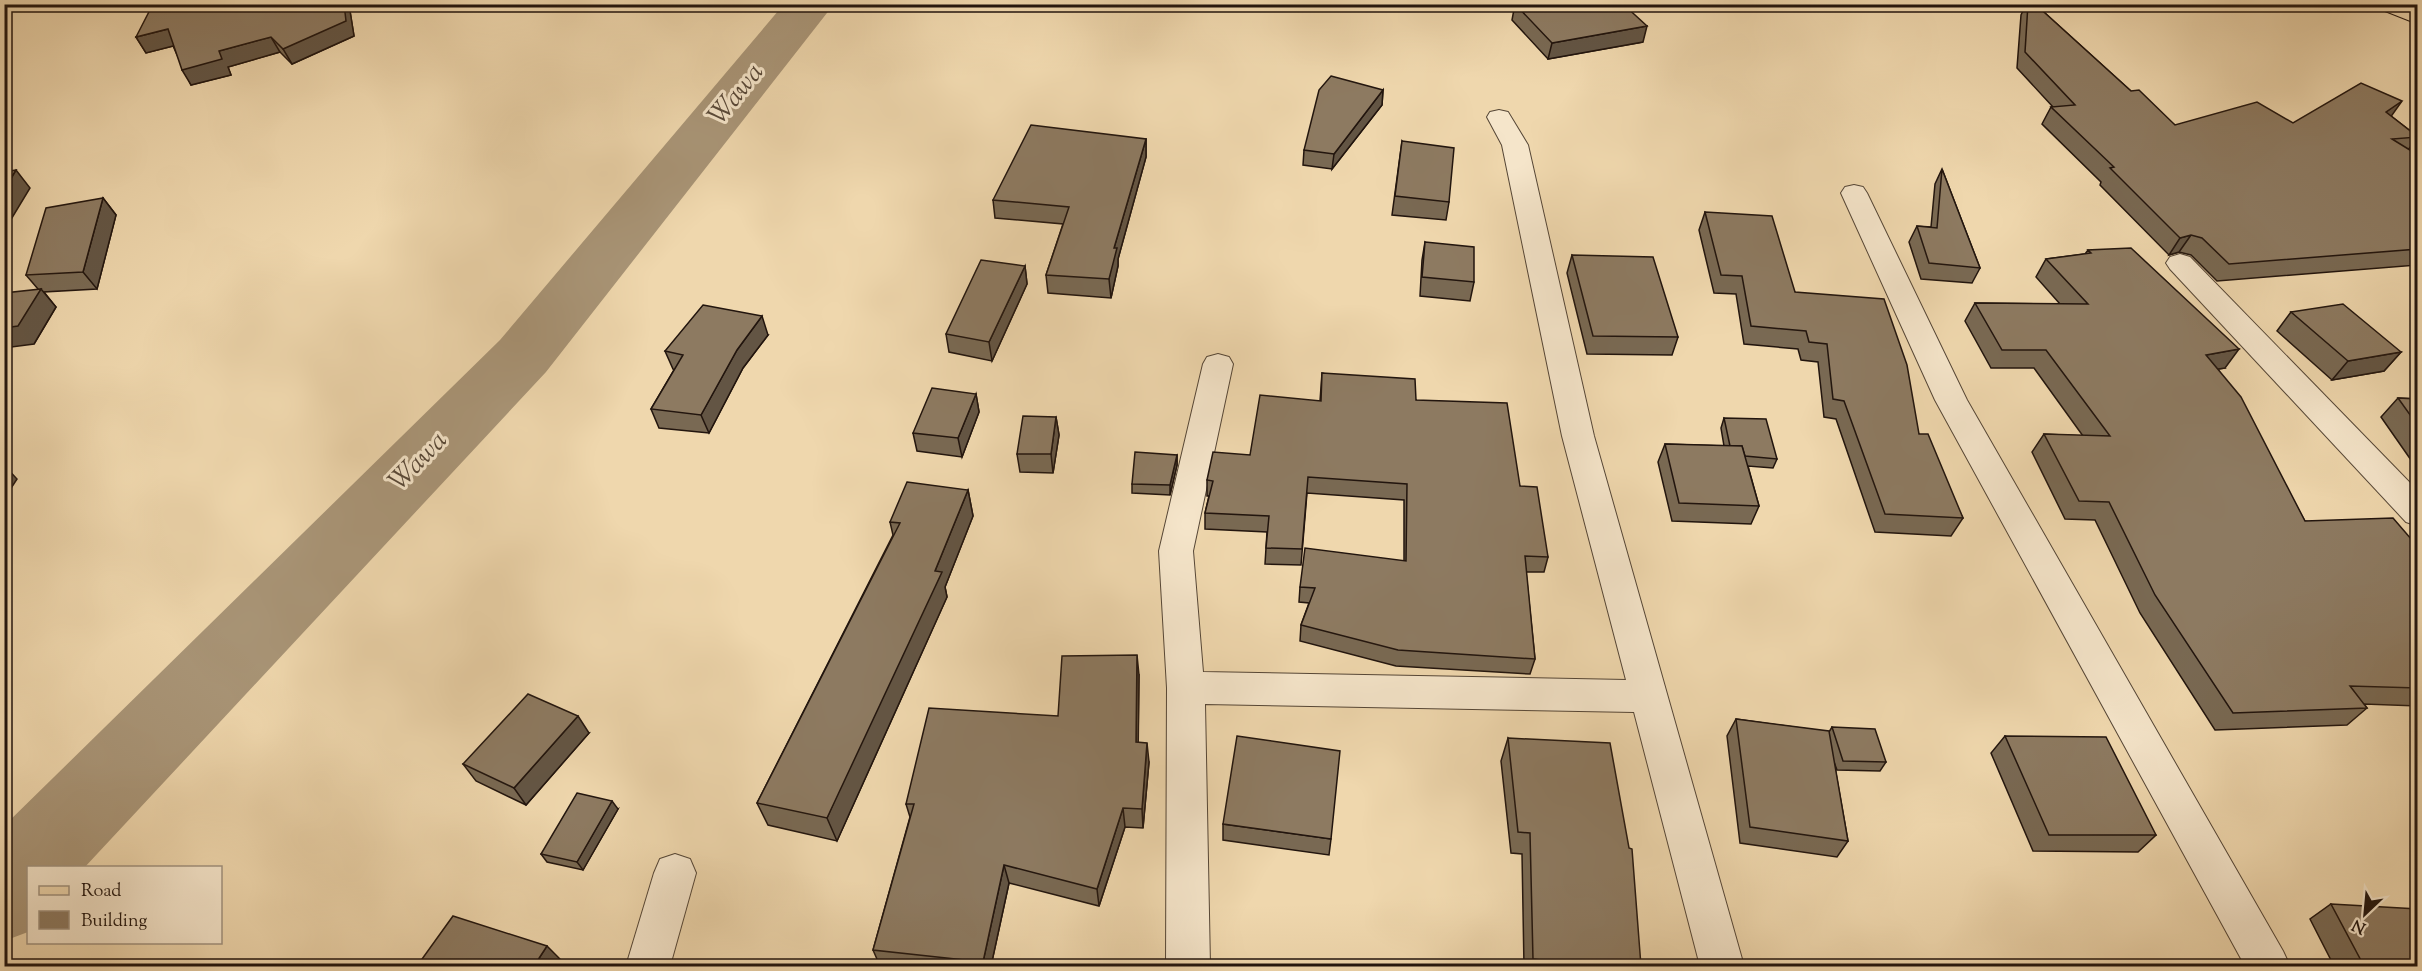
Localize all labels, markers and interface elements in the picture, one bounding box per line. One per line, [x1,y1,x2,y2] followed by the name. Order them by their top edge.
[700,55,774,135] water label: Wawa
[381,423,457,501] water label: Wawa
[27,866,222,944] legend
[81,879,121,905] text: Road
[2335,884,2395,944] north arrow
[81,909,147,935] text: Building
[2349,912,2370,938] text: N

